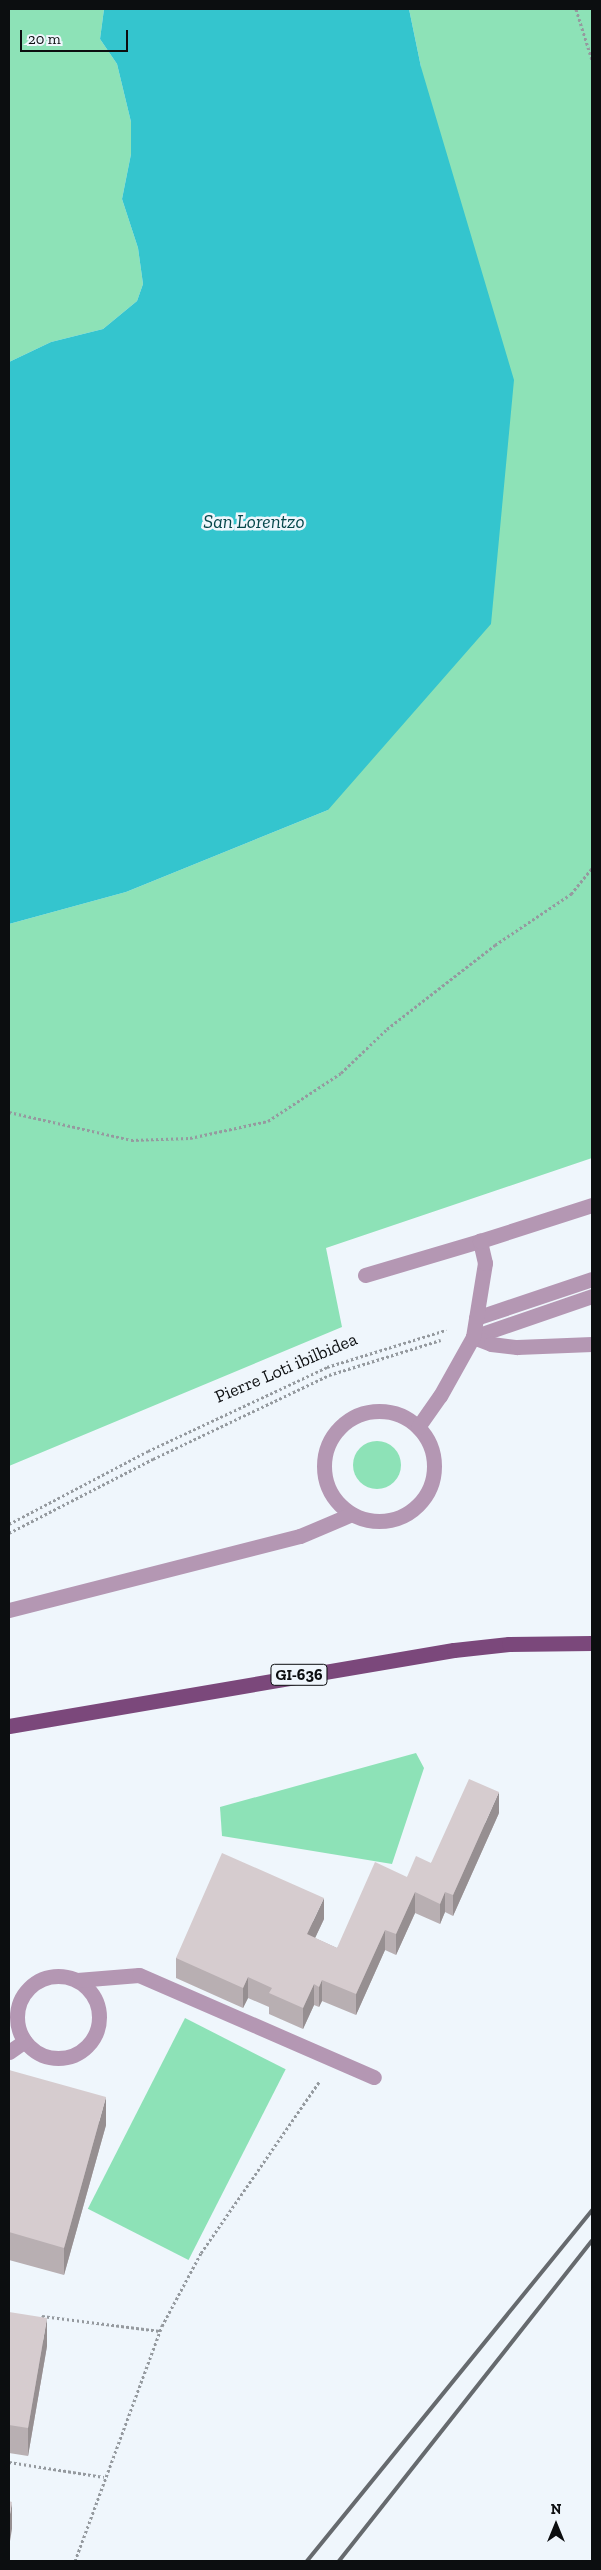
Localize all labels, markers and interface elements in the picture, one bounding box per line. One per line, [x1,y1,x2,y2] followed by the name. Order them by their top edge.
[22,20,130,52] scale bar
[28,30,61,48] text: 20 m
[203,511,305,533] water label: San Lorentzo
[212,1328,360,1408] street label: Pierre Loti ibilbidea
[270,1662,328,1688] road number: GI-636
[531,2500,581,2550] north arrow
[551,2501,561,2518] text: N

